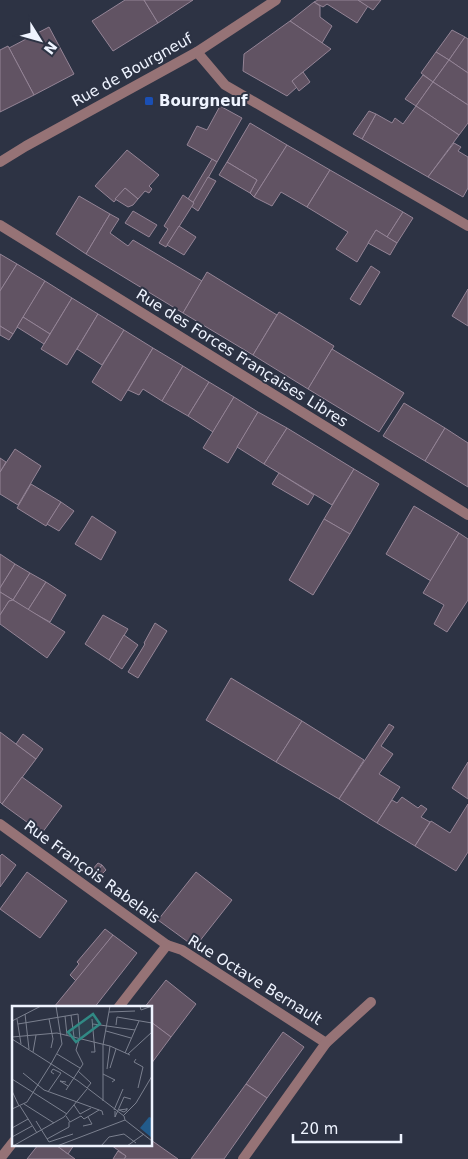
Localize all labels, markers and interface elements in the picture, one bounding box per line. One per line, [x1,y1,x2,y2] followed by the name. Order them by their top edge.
[15,15,65,65] north arrow
[69,29,196,111] street label: Rue de Bourgneuf
[40,38,60,57] text: N
[159,92,248,110] place label: Bourgneuf
[143,95,155,107] marker: Bourgneuf
[133,285,351,431] street label: Rue des Forces Françaises Libres
[21,817,163,927] street label: Rue François Rabelais
[185,931,326,1029] street label: Rue Octave Bernault
[12,1006,152,1146] inset map
[293,1112,400,1144] scale bar
[300,1120,338,1138] text: 20 m

